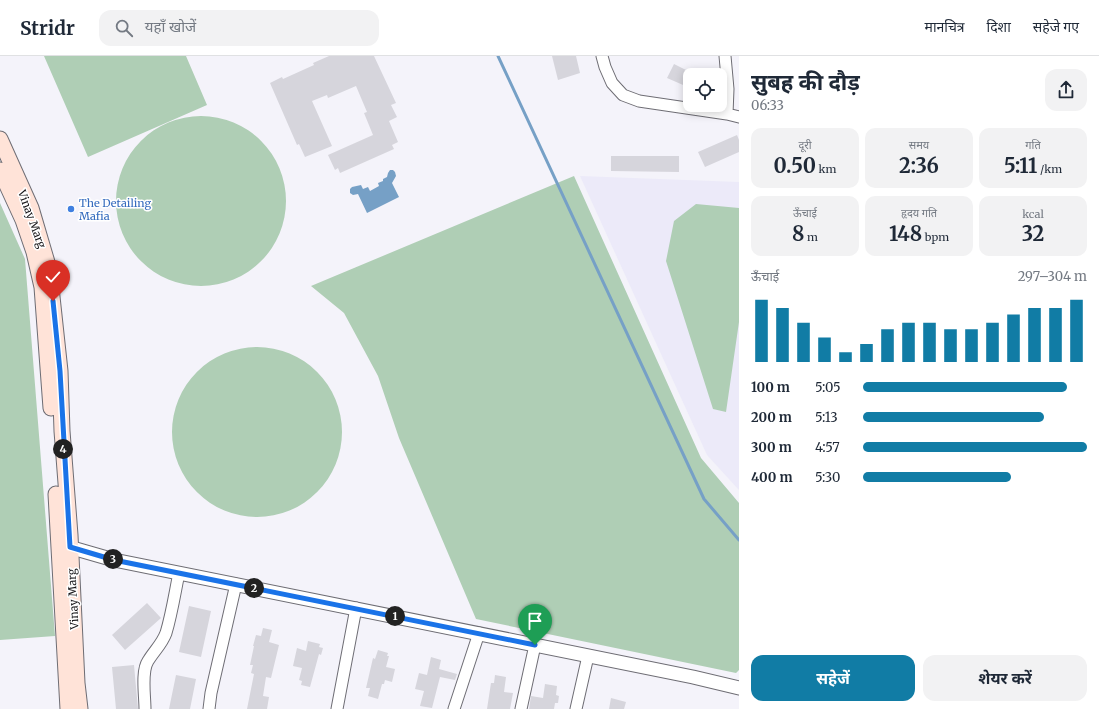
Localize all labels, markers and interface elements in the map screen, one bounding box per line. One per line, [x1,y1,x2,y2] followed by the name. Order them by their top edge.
[99,10,379,46] search box
[20,16,75,40] text: Stridr
[113,17,135,39] icon: search
[145,17,196,36] text: यहाँ खोजें
[925,18,965,36] text: मानचित्र
[987,18,1011,36] text: दिशा
[1033,18,1079,36] text: सहेजे गए
[683,68,727,112] map controls
[683,68,727,112] button: locate
[751,68,860,96] text: सुबह की दौड़
[1045,69,1087,111] button: share
[751,97,784,114] text: 06:33
[798,138,812,152] text: दूरी
[909,138,929,152] text: समय
[1025,138,1041,152] text: गति
[773,153,816,178] text: 0.50
[899,153,939,178] text: 2:36
[1004,153,1037,178] text: 5:11
[816,162,837,176] text: km
[1037,162,1062,176] text: /km
[15,187,49,250] street label: Vinay Marg
[79,196,152,223] place label: The Detailing Mafia
[66,204,76,214] marker: The Detailing Mafia
[793,206,817,220] text: ऊँचाई
[901,206,937,220] text: हृदय गति
[1022,207,1044,221] text: kcal
[792,221,804,246] text: 8
[889,221,922,246] text: 148
[1022,221,1044,246] text: 32
[804,230,818,244] text: m
[922,230,949,244] text: bpm
[36,260,70,301] pin
[42,266,64,288] icon: check
[751,268,779,285] text: ऊँचाई
[1018,268,1087,285] text: 297–304 m
[751,379,790,396] text: 100 m
[815,379,841,396] text: 5:05
[751,409,792,426] text: 200 m
[815,409,838,426] text: 5:13
[53,439,73,459] pin: 4
[751,439,792,456] text: 300 m
[815,439,840,456] text: 4:57
[60,442,67,456] text: 4
[751,469,793,486] text: 400 m
[815,469,840,486] text: 5:30
[103,549,123,569] pin: 3
[110,552,116,566] text: 3
[64,568,82,631] street label: Vinay Marg
[244,578,264,598] pin: 2
[251,581,257,595] text: 2
[518,604,552,645] pin
[385,606,405,626] pin: 1
[392,609,398,623] text: 1
[524,610,546,632] icon: arrive
[751,655,915,701] button: सहेजें
[923,655,1087,701] button: शेयर करें

